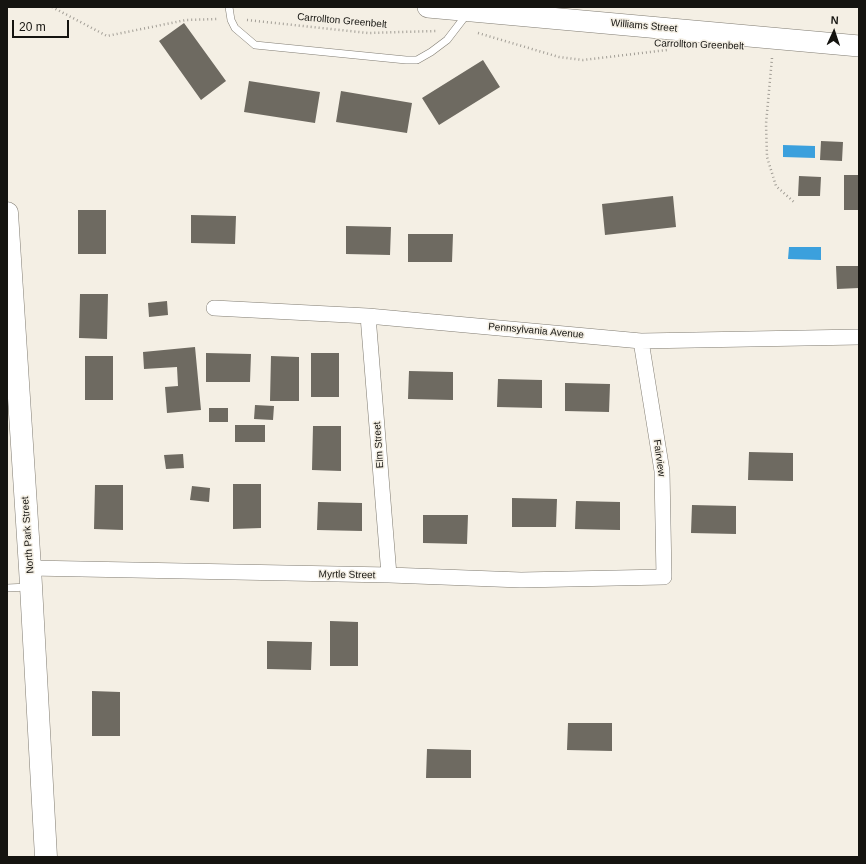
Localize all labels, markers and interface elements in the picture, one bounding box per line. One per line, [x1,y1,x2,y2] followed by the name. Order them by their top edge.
[297,11,387,31] street label: Carrollton Greenbelt
[14,12,71,38] scale bar
[814,12,854,52] north arrow
[830,14,839,26] text: N
[610,17,678,35] street label: Williams Street
[19,20,46,34] text: 20 m
[654,37,744,53] street label: Carrollton Greenbelt
[488,321,584,341] street label: Pennsylvania Avenue
[371,421,387,469] street label: Elm Street
[650,439,668,477] street label: Fairview
[19,496,37,574] street label: North Park Street
[319,569,375,581] street label: Myrtle Street

